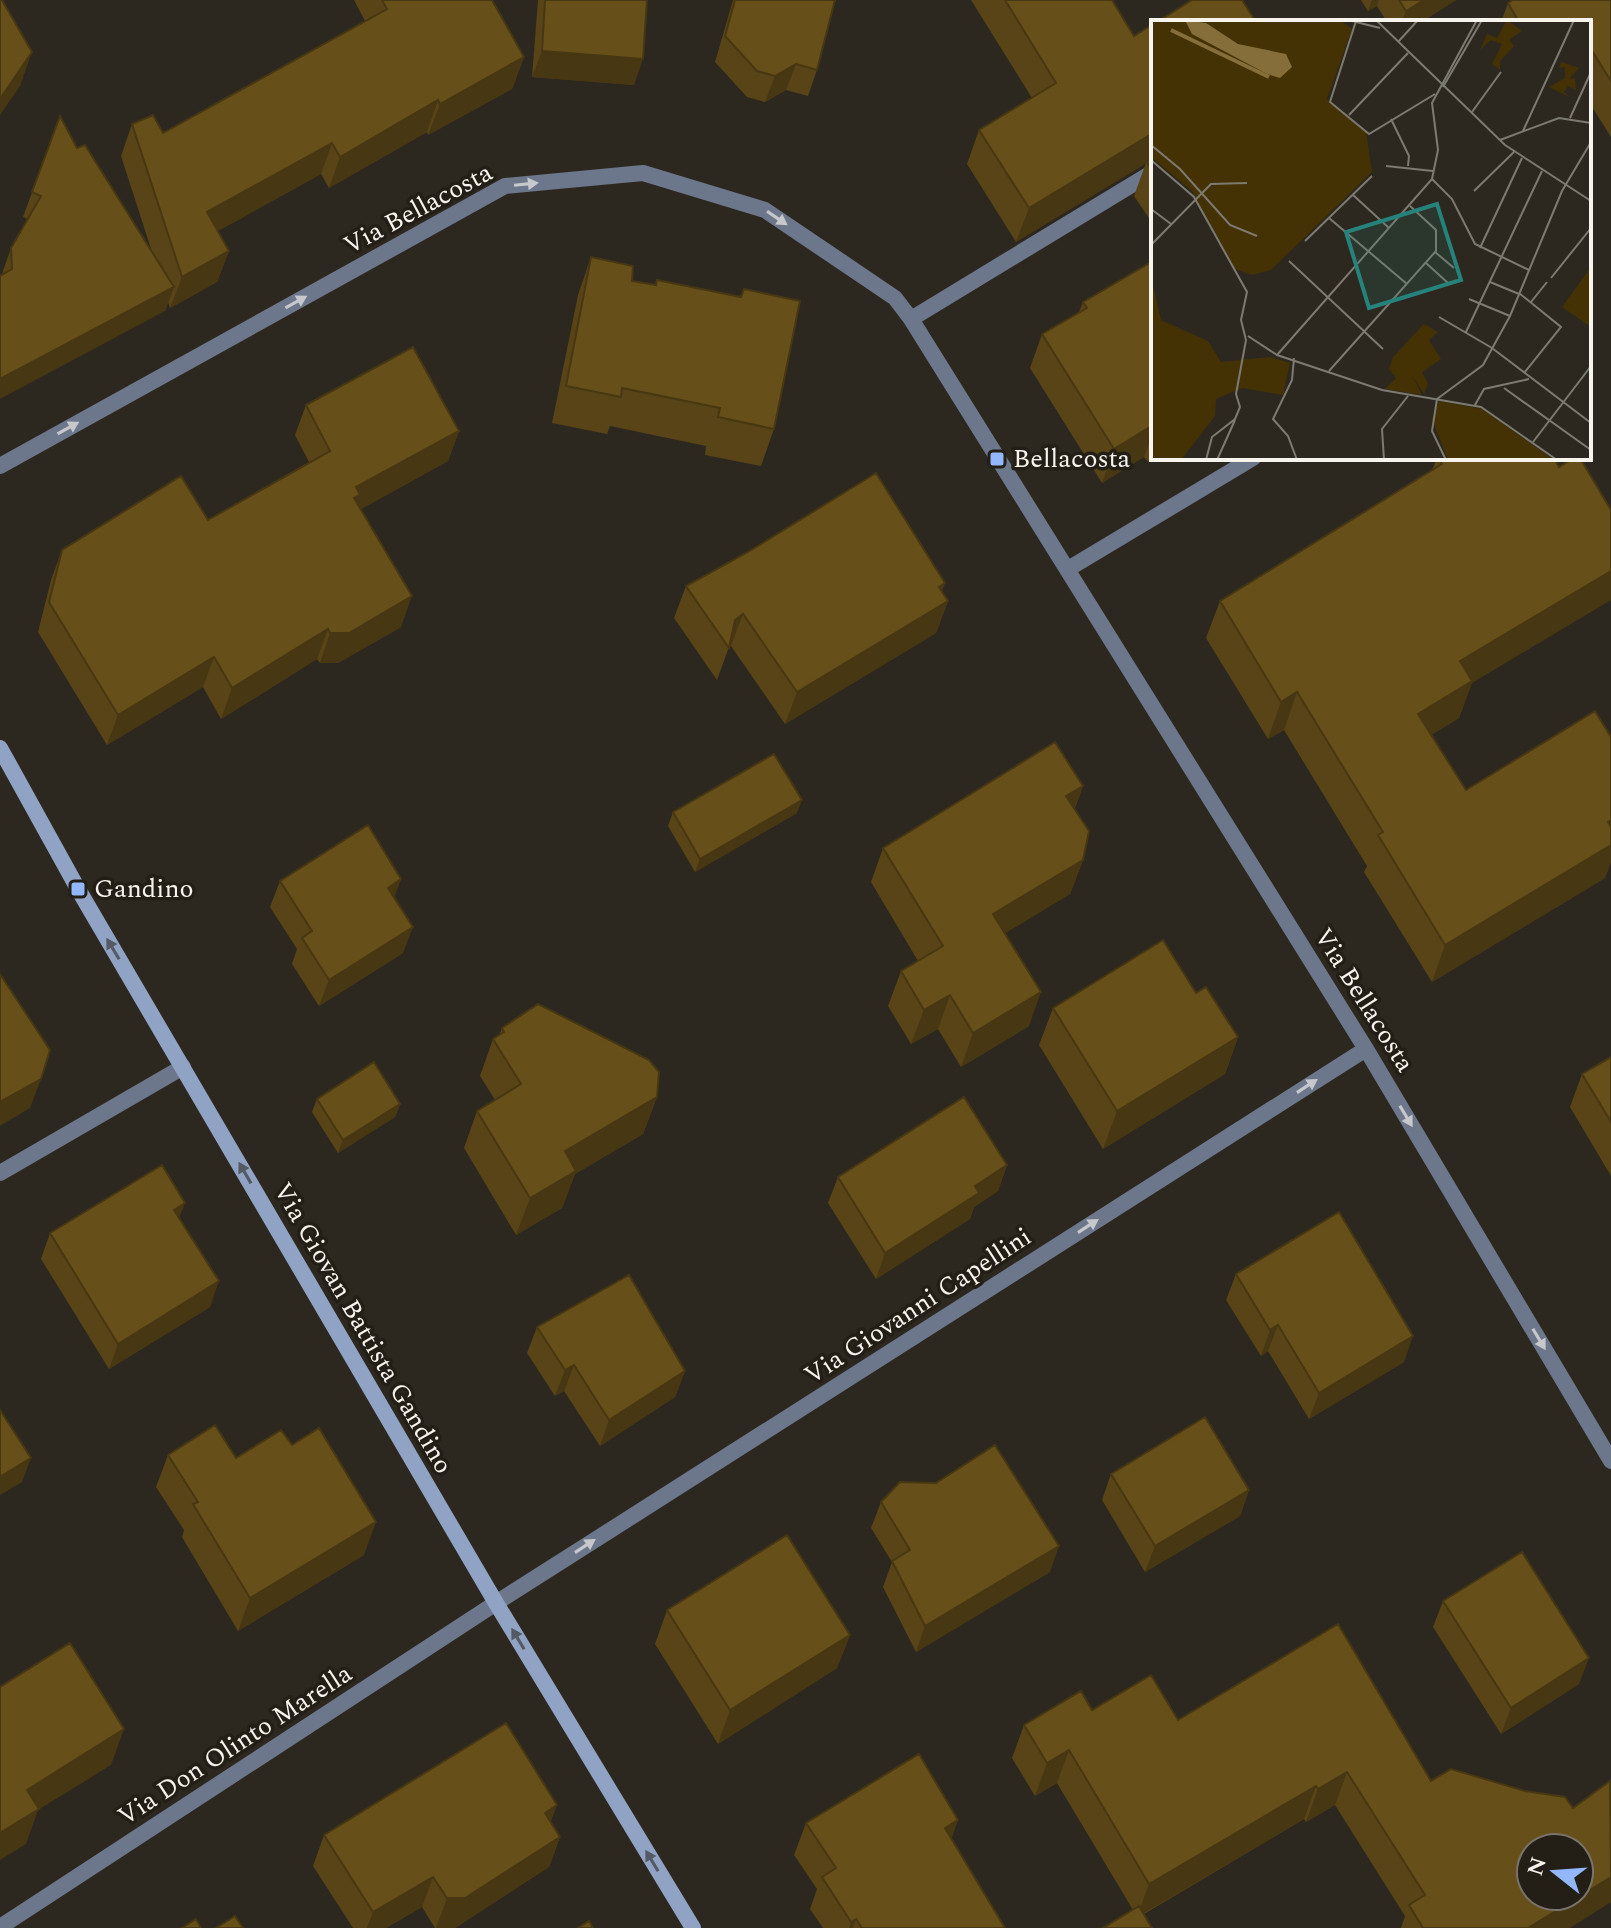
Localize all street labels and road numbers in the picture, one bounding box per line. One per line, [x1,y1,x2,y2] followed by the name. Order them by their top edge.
[336,153,500,265] street label: Via Bellacosta
[1304,920,1425,1080] street label: Via Bellacosta
[263,1175,463,1481] street label: Via Giovan Battista Gandino
[796,1217,1040,1395] street label: Via Giovanni Capellini
[110,1654,360,1836] street label: Via Don Olinto Marella

